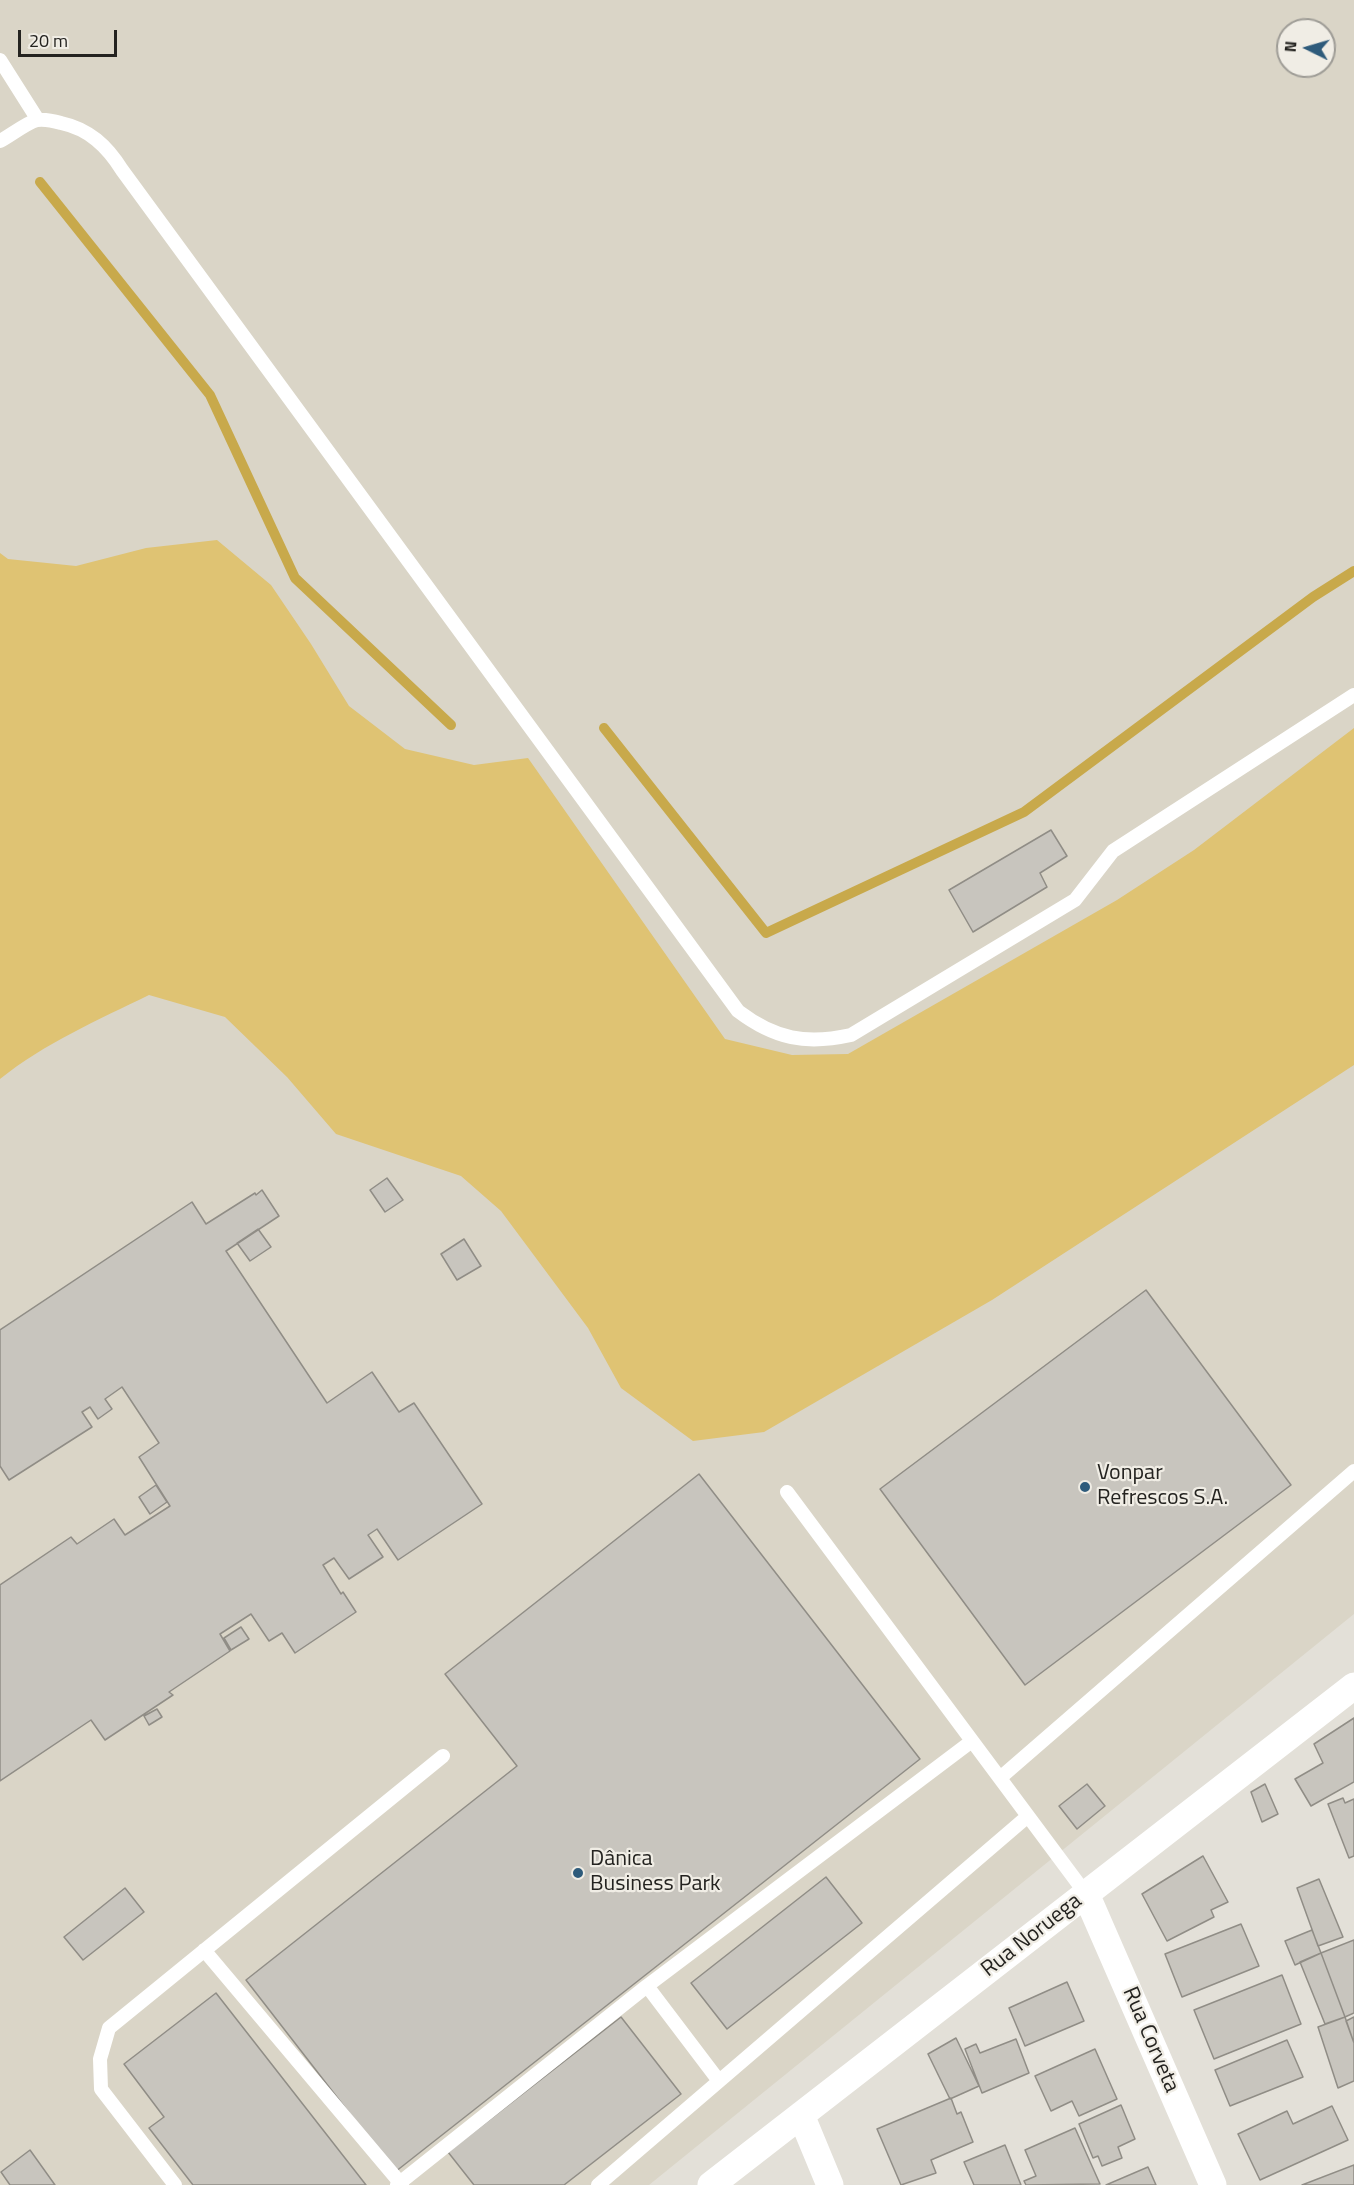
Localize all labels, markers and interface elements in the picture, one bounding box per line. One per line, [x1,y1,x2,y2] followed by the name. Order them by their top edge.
[21,18,120,56] scale bar
[1276,18,1336,78] north arrow
[29,27,68,54] text: 20 m
[1278,40,1302,53] text: N
[1097,1461,1228,1512] place label: Vonpar Refrescos S.A.
[1078,1480,1092,1494] marker: Vonpar Refrescos S.A.
[590,1847,721,1898] place label: Dânica Business Park
[571,1866,585,1880] marker: Dânica Business Park
[977,1889,1087,1983] street label: Rua Noruega
[1116,1983,1184,2097] street label: Rua Corveta

